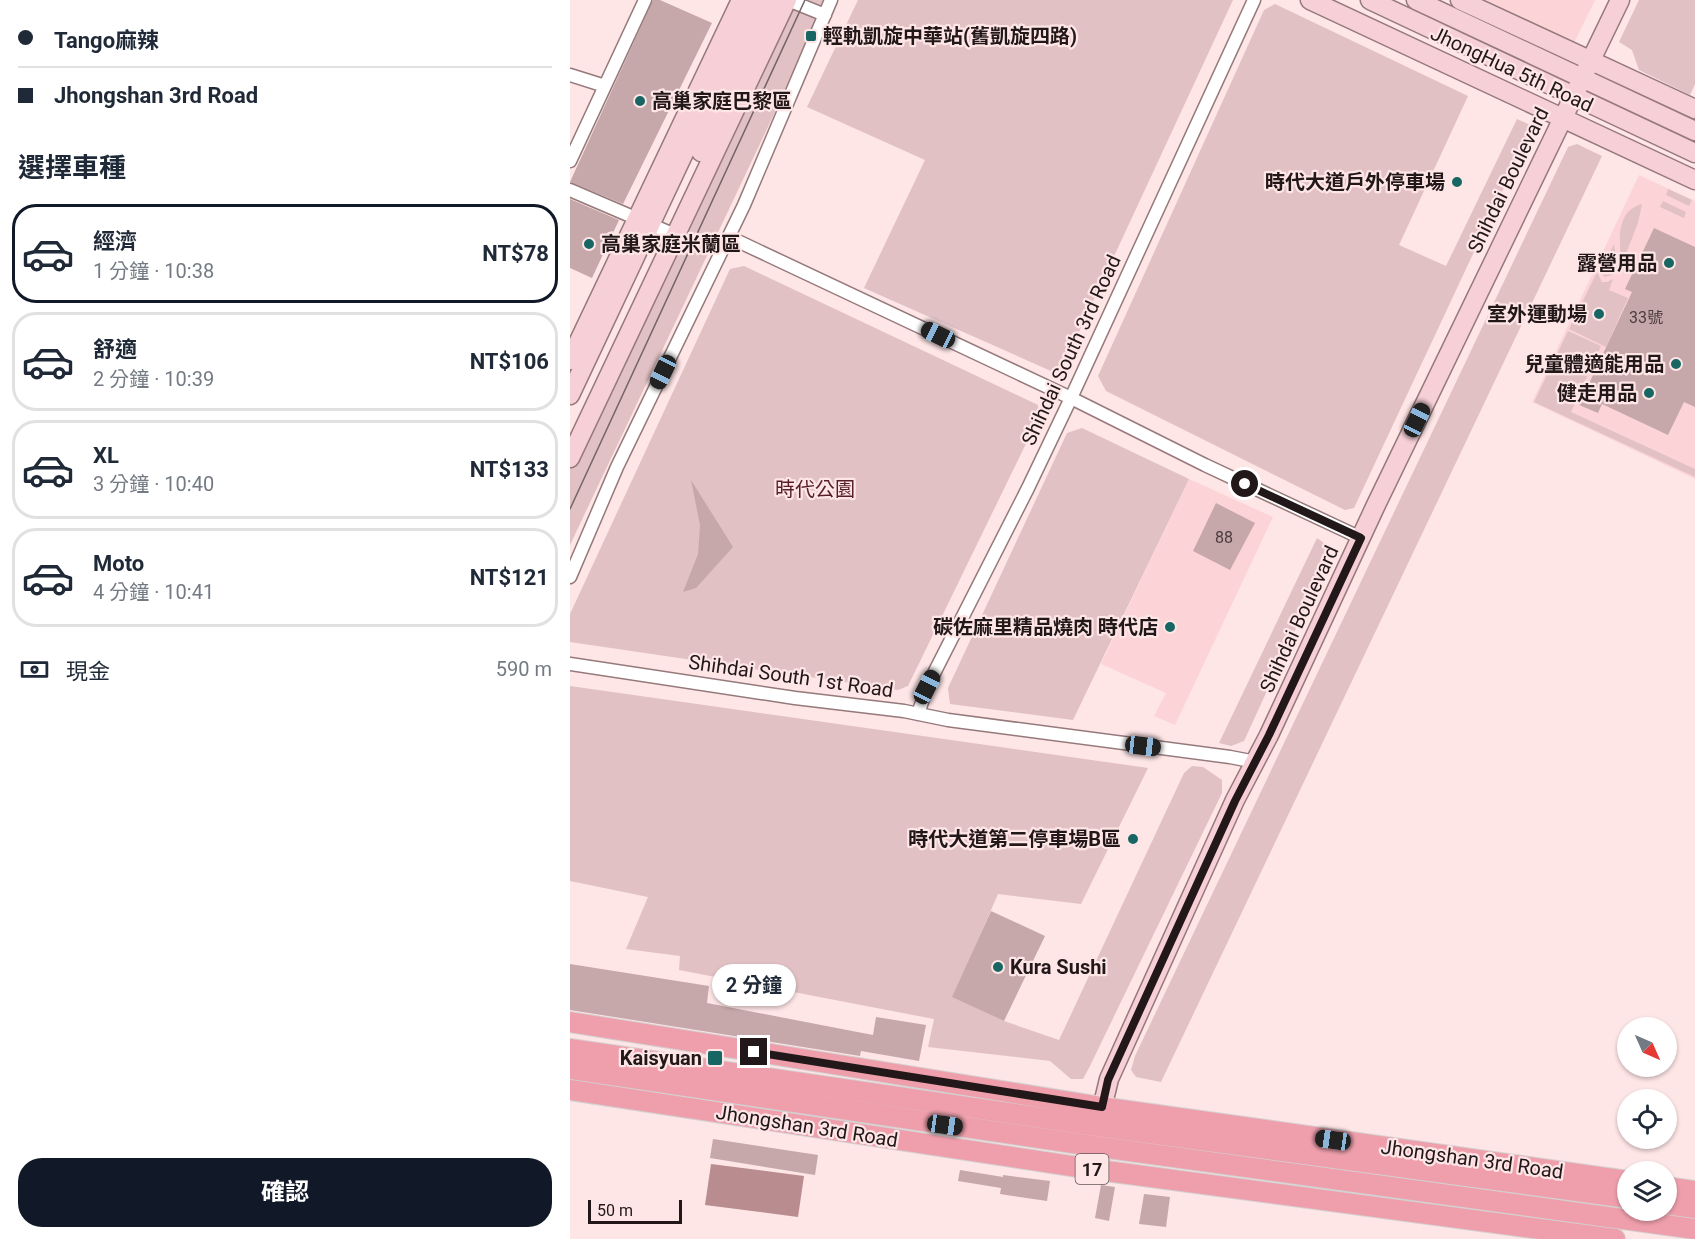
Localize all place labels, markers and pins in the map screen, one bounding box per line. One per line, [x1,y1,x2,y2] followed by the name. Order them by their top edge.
[823,24,1077,48] place label: 輕軌凱旋中華站(舊凱旋四路)
[804,29,818,43] marker: 輕軌凱旋中華站(舊凱旋四路)
[652,89,792,113] place label: 高巢家庭巴黎區
[633,94,647,108] marker: 高巢家庭巴黎區
[1265,170,1445,194] place label: 時代大道戶外停車場
[1450,175,1464,189] marker: 時代大道戶外停車場
[601,232,741,256] place label: 高巢家庭米蘭區
[582,237,596,251] marker: 高巢家庭米蘭區
[1577,251,1657,275] place label: 露營用品
[1662,256,1676,270] marker: 露營用品
[1487,302,1587,326] place label: 室外運動場
[1592,307,1606,321] marker: 室外運動場
[1524,352,1664,376] place label: 兒童體適能用品
[1669,357,1683,371] marker: 兒童體適能用品
[1557,381,1637,405] place label: 健走用品
[1642,386,1656,400] marker: 健走用品
[933,615,1158,639] place label: 碳佐麻里精品燒肉 時代店
[1163,620,1177,634] marker: 碳佐麻里精品燒肉 時代店
[908,827,1121,851] place label: 時代大道第二停車場B區
[1126,832,1140,846] marker: 時代大道第二停車場B區
[1010,955,1107,979] place label: Kura Sushi
[991,960,1005,974] marker: Kura Sushi
[620,1046,702,1070] place label: Kaisyuan
[706,1049,724,1067] marker: Kaisyuan

